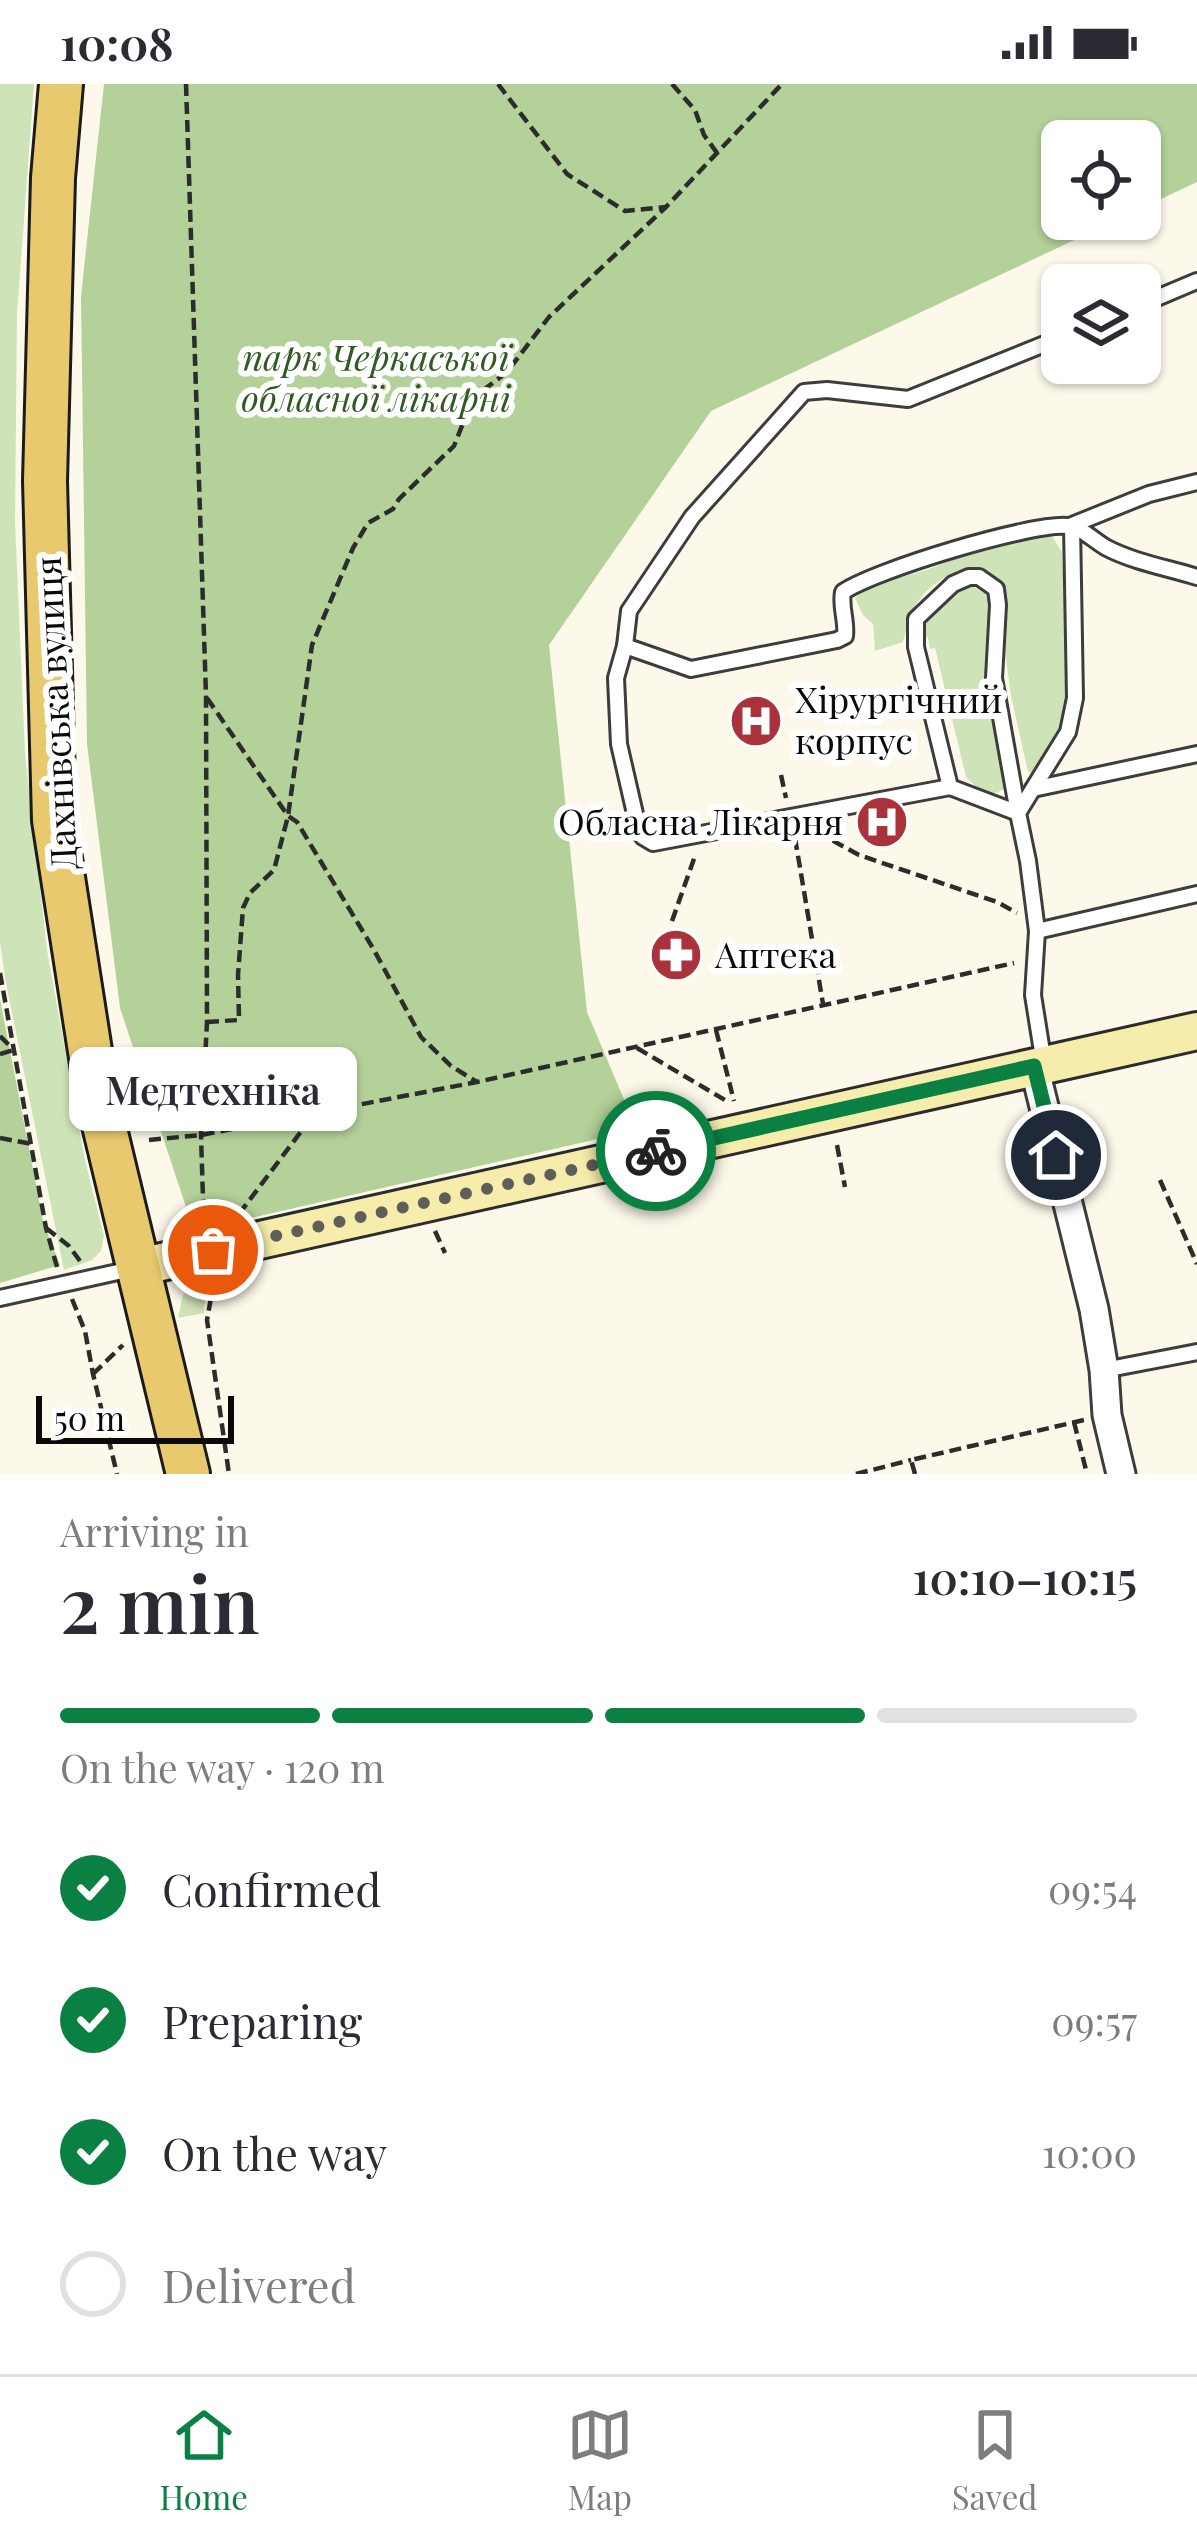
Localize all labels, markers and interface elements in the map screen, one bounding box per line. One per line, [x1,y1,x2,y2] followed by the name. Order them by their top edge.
[60,12,174,72] text: 10:08
[1041,120,1161,384] map controls
[1041,120,1161,240] button: locate
[1041,264,1161,384] button: layers
[241,332,514,421] park label: парк Черкаської обласної лікарні
[22,556,86,871] street label: Дахнівська вулиця
[795,674,1002,763] place label: Хірургічний корпус
[728,693,784,749] hospital icon: Хірургічний корпус
[854,794,910,850] hospital icon: Обласна Лікарня
[558,796,843,844] place label: Обласна Лікарня
[648,927,704,983] pharmacy icon: Аптека
[714,929,836,977] place label: Аптека
[69,1046,357,1130] callout: Медтехніка
[105,1063,321,1115] text: Медтехніка
[596,1091,716,1211] courier
[1005,1104,1107,1206] pin
[623,1118,689,1184] icon: bike
[1023,1122,1089,1188] icon: home
[162,1199,264,1301] pin
[180,1217,246,1283] icon: bag
[36,1390,234,1443] scale bar
[54,1395,125,1439] text: 50 m
[60,1505,249,1557] text: Arriving in
[912,1546,1137,1606] text: 10:10–10:15
[60,1550,259,1654] text: 2 min
[60,1741,385,1793] text: On the way · 120 m
[60,1855,126,1921] icon: check
[162,1858,381,1918] text: Confirmed
[1048,1862,1137,1914] text: 09:54
[60,1987,126,2053] icon: check
[162,1990,362,2050] text: Preparing
[1051,1994,1137,2046] text: 09:57
[60,2119,126,2185] icon: check
[162,2122,387,2182] text: On the way
[1042,2126,1137,2178] text: 10:00
[162,2254,356,2314] text: Delivered
[159,2402,248,2518] tab: Home
[567,2402,633,2518] tab: Map
[952,2402,1038,2518] tab: Saved

